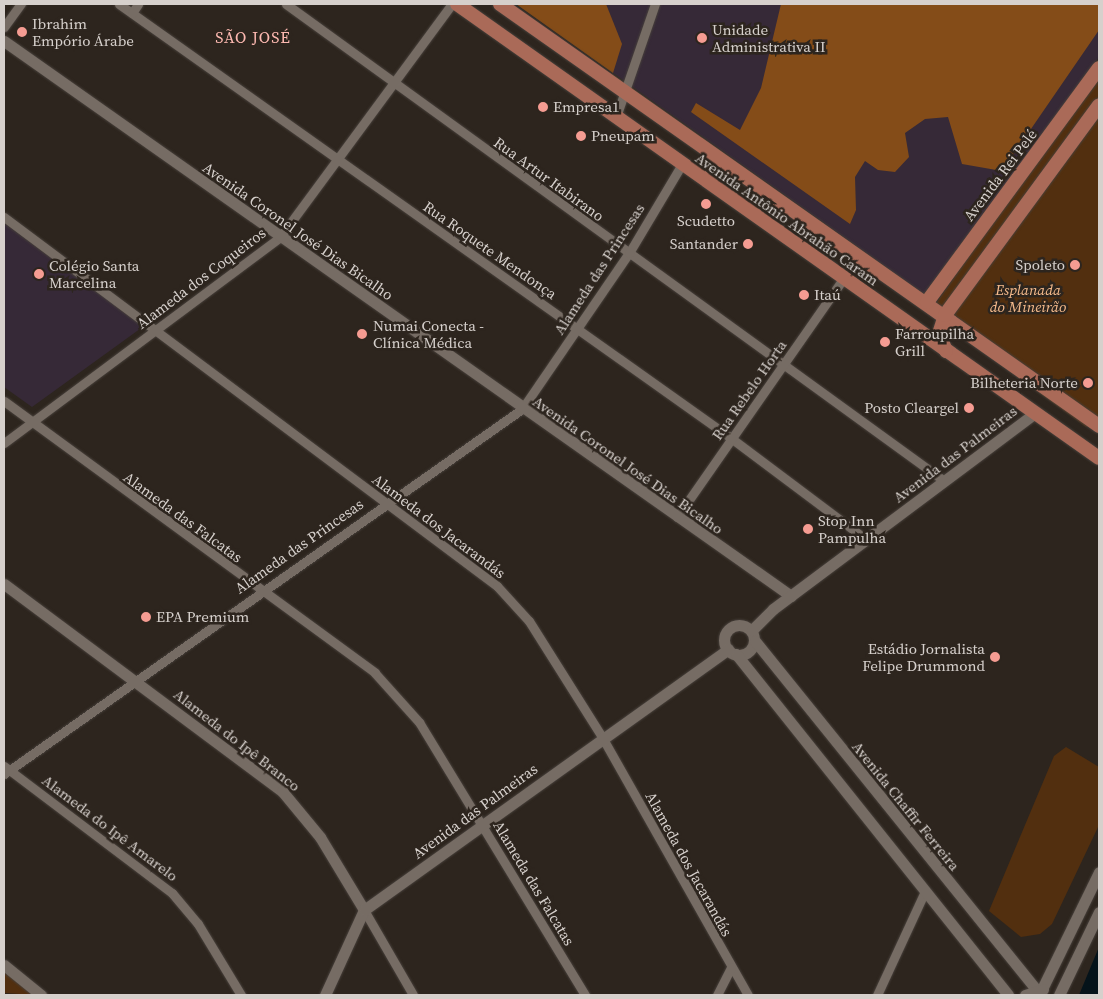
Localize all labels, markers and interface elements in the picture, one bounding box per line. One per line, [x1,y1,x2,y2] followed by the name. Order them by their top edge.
[32,14,134,49] place label: Ibrahim Empório Árabe
[712,20,826,55] place label: Unidade Administrativa II
[16,26,28,38] marker: Ibrahim Empório Árabe
[214,27,292,47] district label: SÃO JOSÉ
[696,32,708,44] marker: Unidade Administrativa II
[553,98,620,116] place label: Empresa1
[537,101,549,113] marker: Empresa1
[960,125,1040,225] street label: Avenida Rei Pelé
[591,127,655,145] place label: Pneupam
[575,130,587,142] marker: Pneupam
[490,133,608,225] street label: Rua Artur Itabirano
[692,149,882,289] street label: Avenida Antônio Abrahão Caram
[199,158,397,304] street label: Avenida Coronel José Dias Bicalho
[420,197,560,303] street label: Rua Roquete Mendonça
[700,198,712,210] marker: Scudetto
[550,200,648,338] street label: Alameda das Princesas
[677,212,735,230] place label: Scudetto
[133,224,269,332] street label: Alameda dos Coqueiros
[670,235,738,253] place label: Santander
[742,238,754,250] marker: Santander
[49,256,139,291] place label: Colégio Santa Marcelina
[1015,256,1065,274] place label: Spoleto
[1069,259,1081,271] marker: Spoleto
[33,268,45,280] marker: Colégio Santa Marcelina
[990,280,1066,315] park label: Esplanada do Mineirão
[814,286,841,304] place label: Itaú
[798,289,810,301] marker: Itaú
[373,316,484,351] place label: Numai Conecta - Clínica Médica
[895,324,974,359] place label: Farroupilha Grill
[355,327,369,341] marker: Numai Conecta - Clínica Médica
[879,336,891,348] marker: Farroupilha Grill
[708,337,790,443] street label: Rua Rebelo Horta
[970,374,1078,392] place label: Bilheteria Norte
[1082,377,1094,389] marker: Bilheteria Norte
[529,392,727,538] street label: Avenida Coronel José Dias Bicalho
[864,399,959,417] place label: Posto Cleargel
[890,402,1020,506] street label: Avenida das Palmeiras
[963,402,975,414] marker: Posto Cleargel
[120,468,246,566] street label: Alameda das Falcatas
[369,470,509,582] street label: Alameda dos Jacarandás
[231,495,367,597] street label: Alameda das Princesas
[818,511,886,546] place label: Stop Inn Pampulha
[802,523,814,535] marker: Stop Inn Pampulha
[156,608,249,626] place label: EPA Premium
[140,611,152,623] marker: EPA Premium
[862,639,985,674] place label: Estádio Jornalista Felipe Drummond
[989,651,1001,663] marker: Estádio Jornalista Felipe Drummond
[170,685,304,795] street label: Alameda do Ipê Branco
[848,738,964,874] street label: Avenida Chaffir Ferreira
[409,760,541,862] street label: Avenida das Palmeiras
[39,771,181,885] street label: Alameda do Ipê Amarelo
[642,789,736,939] street label: Alameda dos Jacarandás
[490,817,578,949] street label: Alameda das Falcatas

